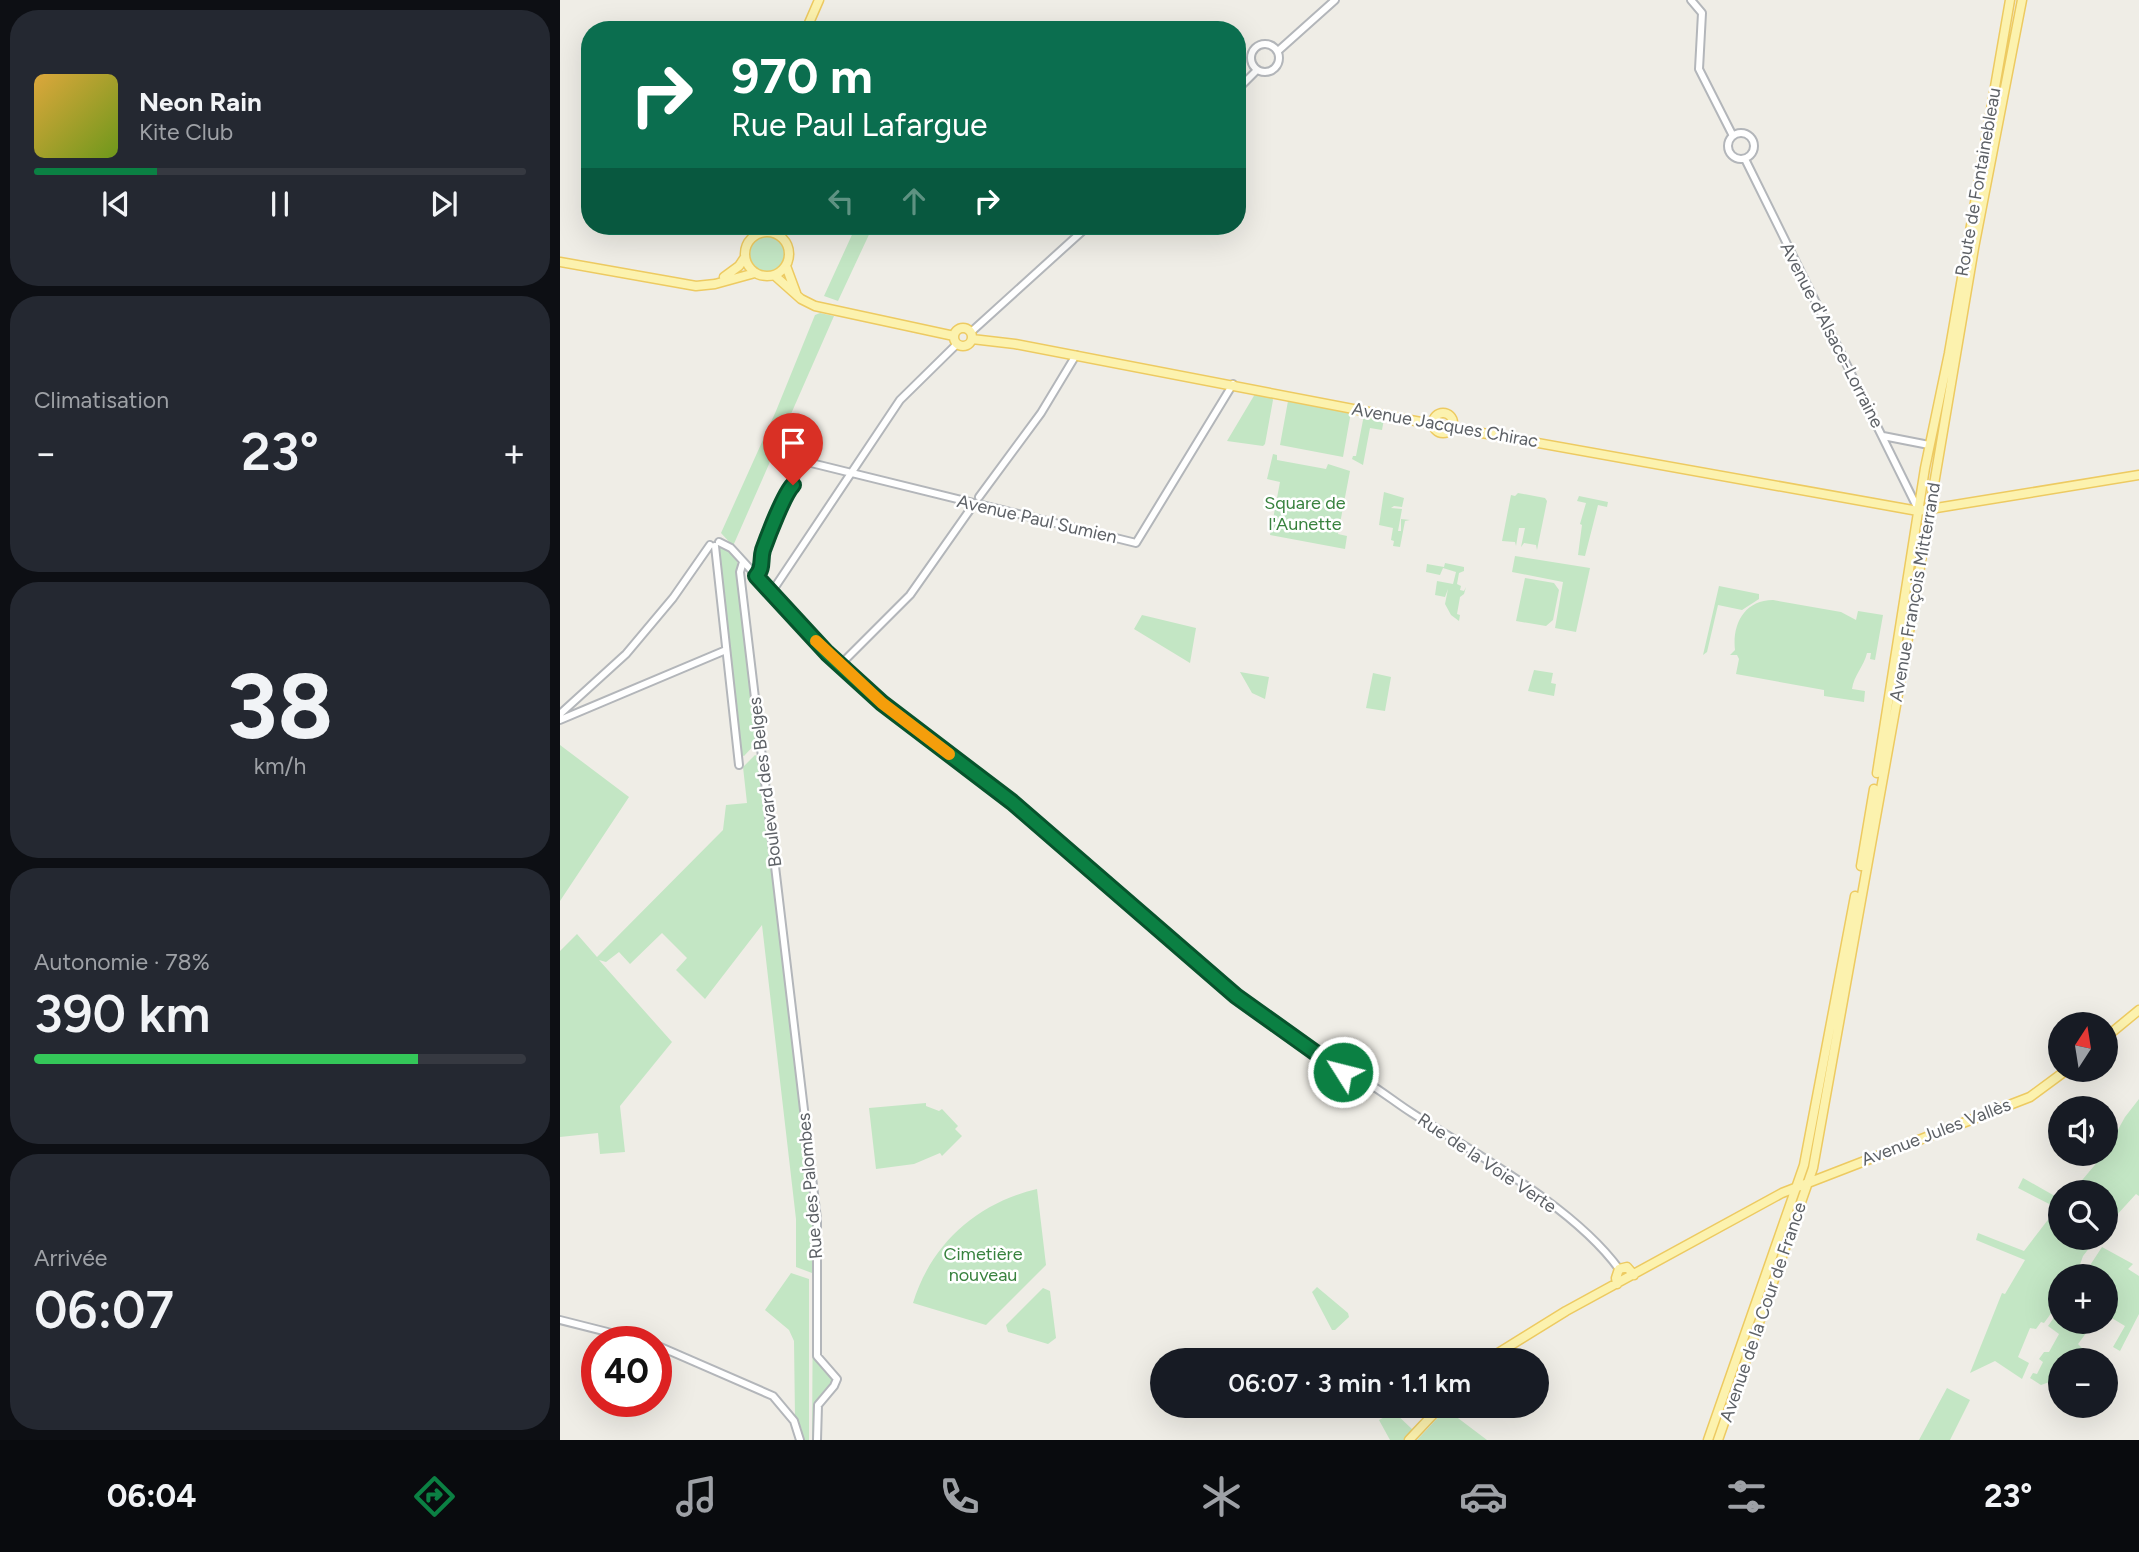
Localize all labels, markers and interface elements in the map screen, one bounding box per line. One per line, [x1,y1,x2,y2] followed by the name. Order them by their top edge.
[731,46,873,105] text: 970 m
[616,49,707,140] icon: right
[139,86,262,118] text: Neon Rain
[1951,86,2005,278] street label: Route de Fontainebleau
[731,106,988,144] text: Rue Paul Lafargue
[139,118,233,146] text: Kite Club
[822,182,860,220] icon: left
[895,182,933,220] icon: ahead
[968,182,1006,220] icon: right
[97,185,135,223] icon: previous
[261,185,299,223] icon: pause
[425,185,463,223] icon: next
[1776,238,1889,432] street label: Avenue d'Alsace-Lorraine
[34,386,169,414] text: Climatisation
[1350,398,1540,452] street label: Avenue Jacques Chirac
[763,413,823,485] pin
[241,421,319,483] text: 23°
[774,424,812,462] icon: arrive
[34,430,58,476] text: −
[502,430,526,476] text: +
[1885,481,1945,703] street label: Avenue François Mitterrand
[955,490,1119,548] street label: Avenue Paul Sumien
[1264,492,1346,535] park label: Square de l'Aunette
[227,652,333,761] text: 38
[744,696,786,868] street label: Boulevard des Belges
[254,752,306,780] text: km/h
[34,948,210,976] text: Autonomie · 78%
[34,983,210,1045] text: 390 km
[2048,1012,2118,1082] north arrow
[2048,1012,2118,1418] map controls
[1306,1035,1380,1109] position arrow
[1858,1093,2014,1171] street label: Avenue Jules Vallès
[2048,1096,2118,1166] button: sound
[1413,1108,1561,1218] street label: Rue de la Voie Verte
[793,1112,827,1260] street label: Rue des Palombes
[2048,1180,2118,1250] button: search
[1715,1199,1811,1425] street label: Avenue de la Cour de France
[943,1243,1023,1286] park label: Cimetière nouveau
[34,1244,107,1272] text: Arrivée
[2048,1264,2118,1334] button: +
[34,1279,174,1341] text: 06:07
[581,1326,672,1417] speed limit sign: 40
[2048,1348,2118,1418] button: −
[1228,1367,1471,1399] text: 06:07 · 3 min · 1.1 km
[410,1472,459,1521] icon: directions
[672,1472,721,1521] icon: music
[935,1472,984,1521] icon: phone
[1197,1472,1246,1521] icon: climate
[1459,1472,1508,1521] icon: car
[1722,1472,1771,1521] icon: filters
[107,1477,197,1515] text: 06:04
[1984,1477,2032,1515] text: 23°

